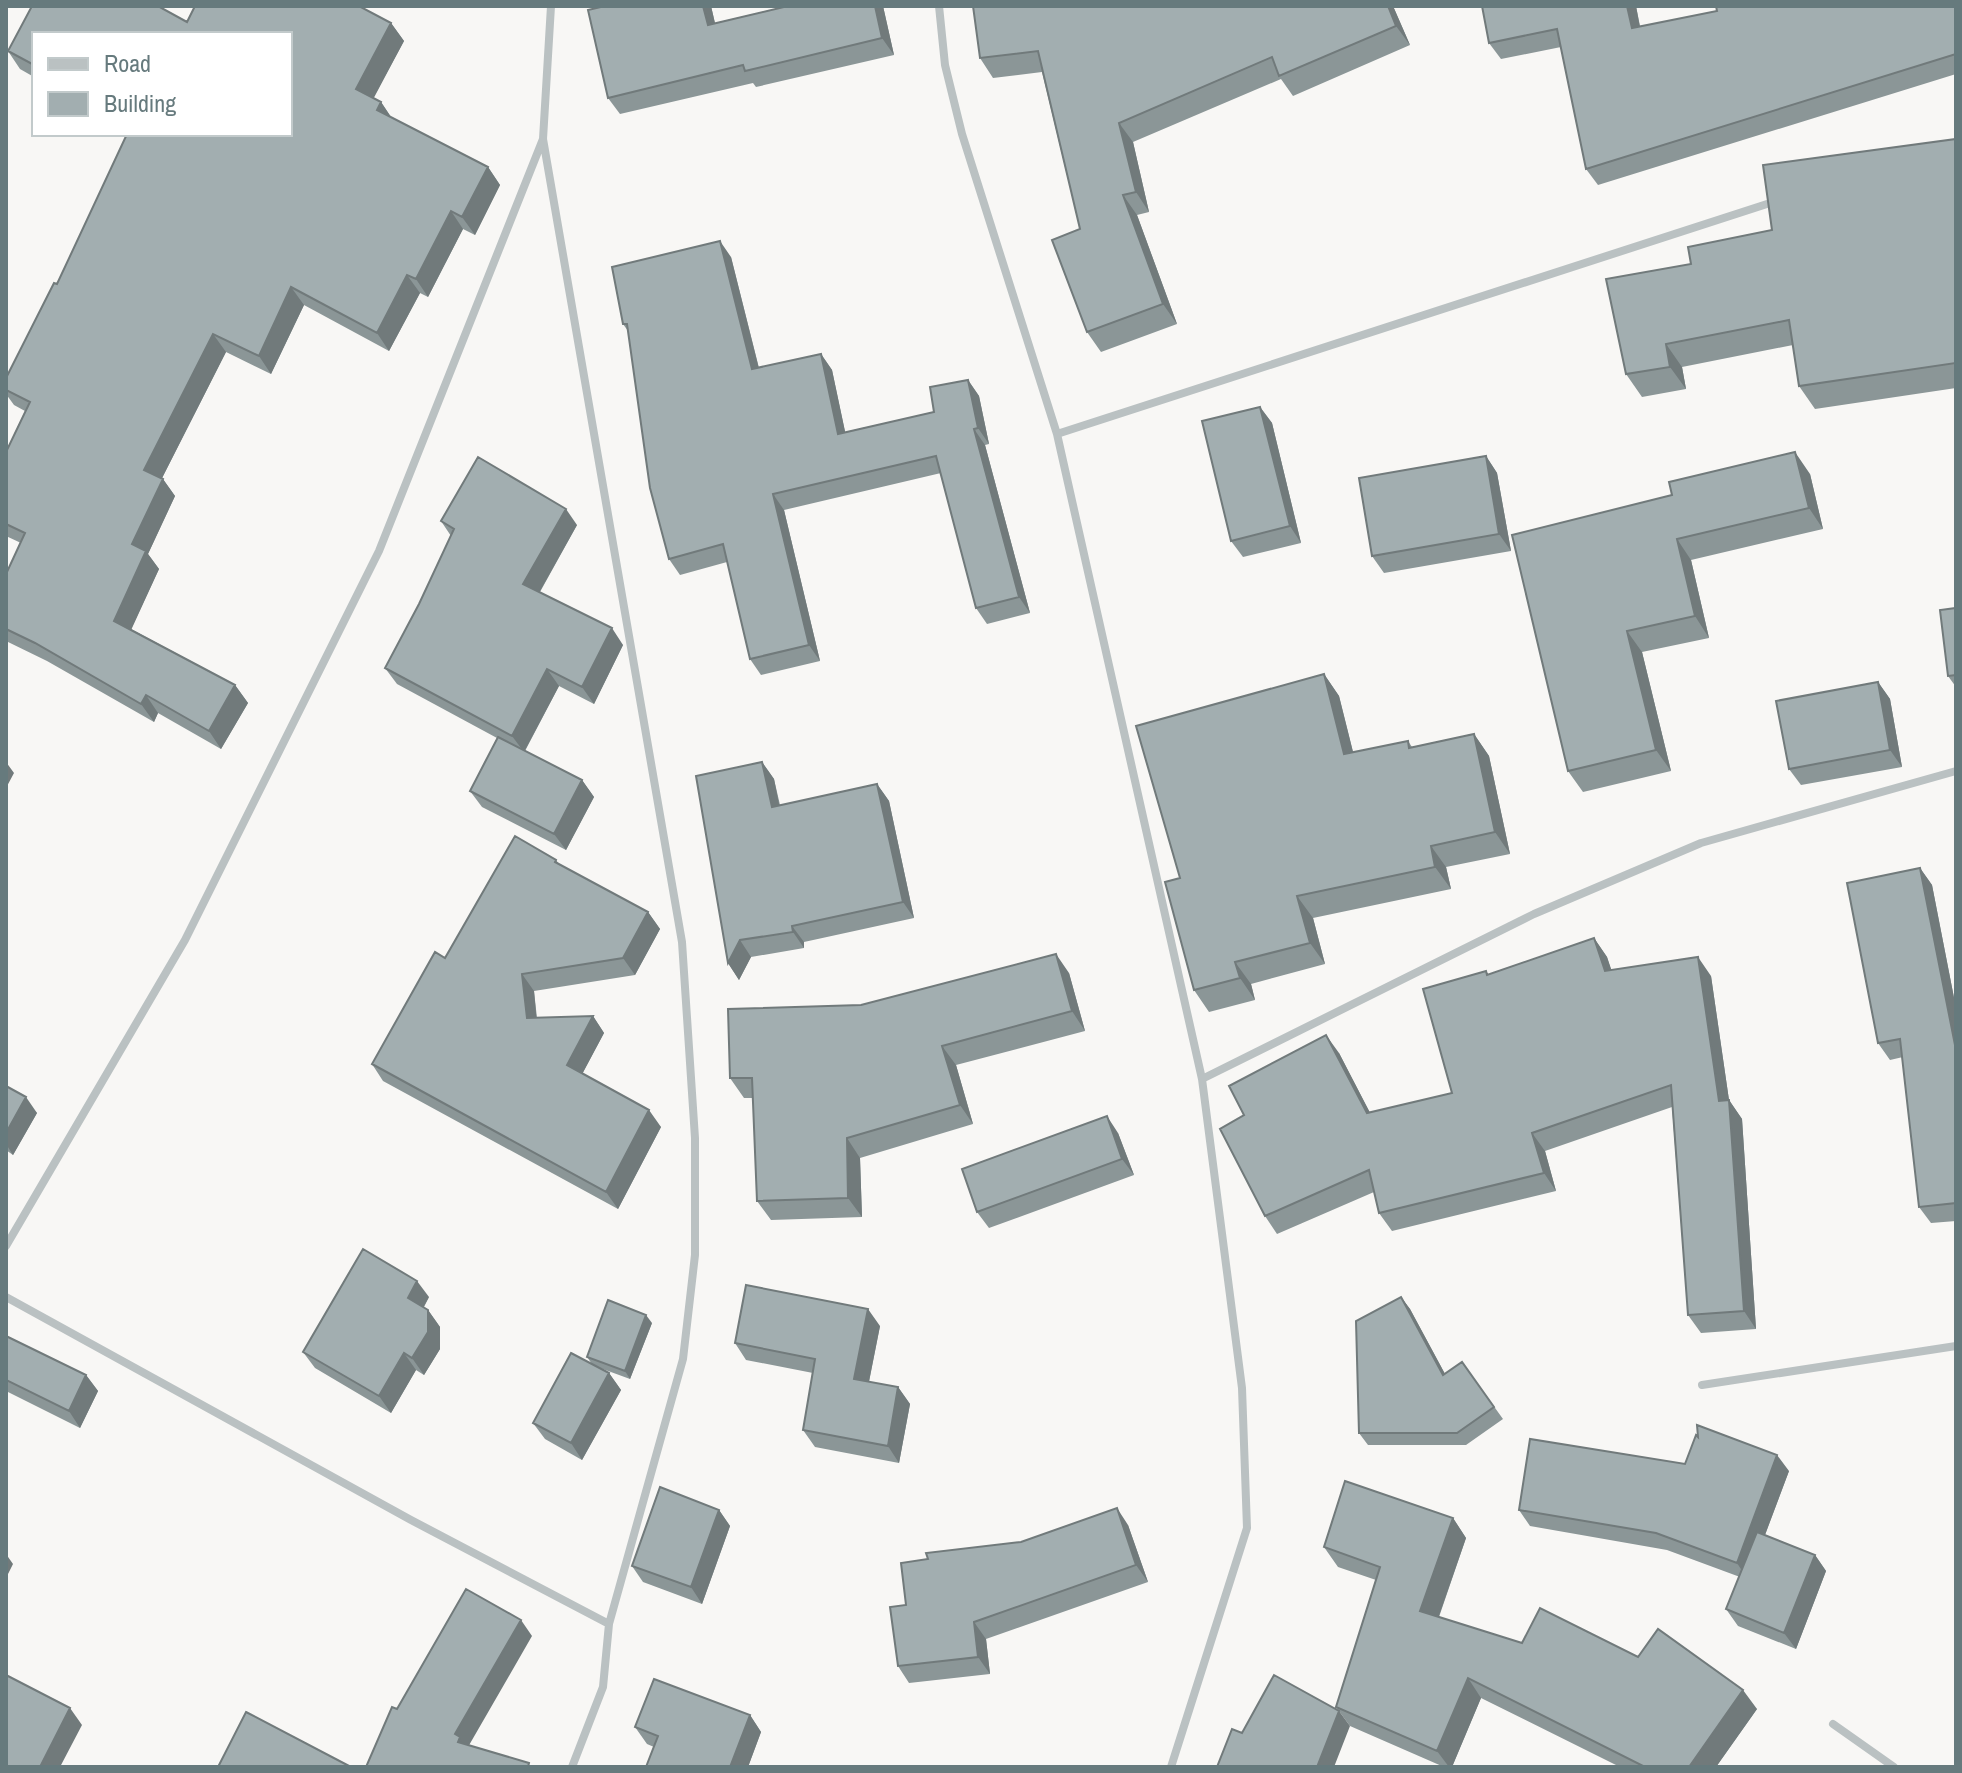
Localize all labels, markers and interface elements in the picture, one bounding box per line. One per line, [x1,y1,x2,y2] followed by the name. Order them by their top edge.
[32,32,292,136] legend
[104,47,151,79] text: Road
[104,87,176,119] text: Building

